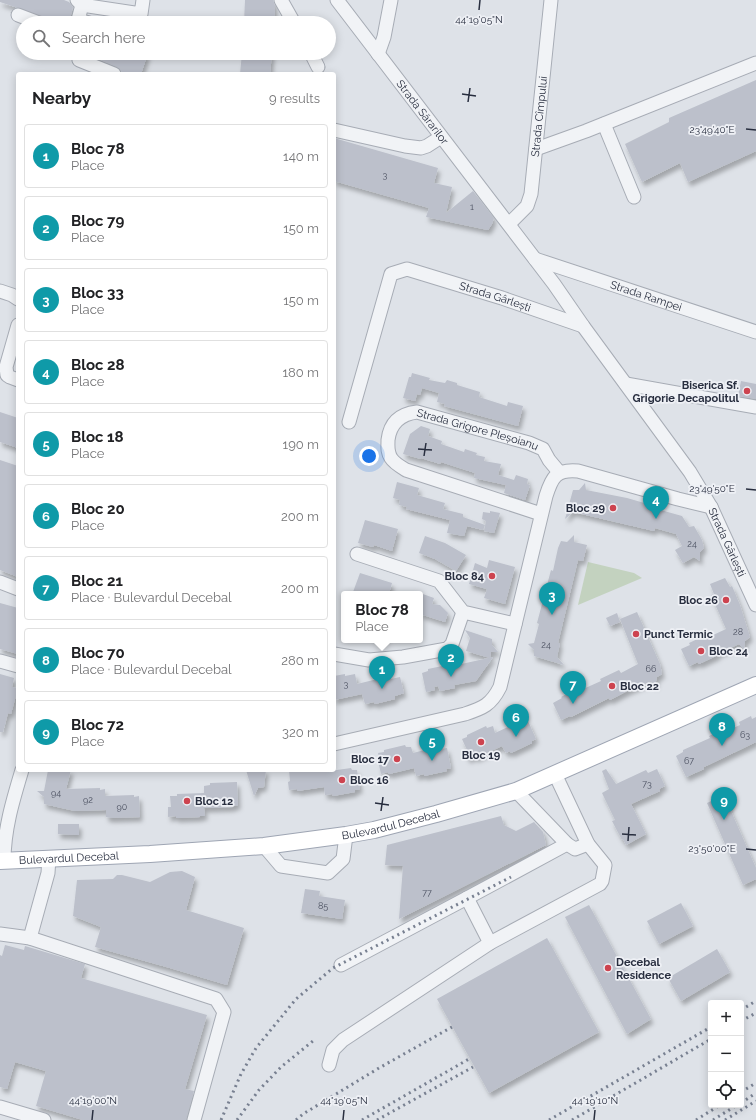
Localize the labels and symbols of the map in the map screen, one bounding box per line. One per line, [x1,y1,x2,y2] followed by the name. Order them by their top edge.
[455,14,503,25] text: 44°19'05"N
[529,76,550,158] street label: Strada Cîmpului
[393,77,451,147] street label: Strada Sărarilor
[690,124,735,135] text: 23°49'40"E
[383,170,388,180] house number: 3
[470,202,474,212] house number: 1
[608,278,683,314] street label: Strada Rampei
[458,279,533,315] street label: Strada Gârlești
[633,379,739,405] place label: Biserica Sf. Grigorie Decapolitul
[742,386,752,396] marker: Biserica Sf. Grigorie Decapolitul
[415,406,540,453] street label: Strada Grigore Pleșoianu
[359,446,379,466] your location
[689,483,735,494] text: 23°49'50"E
[643,486,669,519] pin: 4
[566,502,606,515] place label: Bloc 29
[608,503,618,513] marker: Bloc 29
[705,506,748,579] street label: Strada Gârlești
[687,539,697,549] house number: 24
[445,570,484,583] place label: Bloc 84
[487,571,497,581] marker: Bloc 84
[539,582,565,615] pin: 3
[679,594,718,607] place label: Bloc 26
[721,595,731,605] marker: Bloc 26
[733,627,743,637] house number: 28
[644,628,713,641] place label: Punct Termic
[631,629,641,639] marker: Punct Termic
[541,640,551,650] house number: 24
[438,644,464,677] pin: 2
[709,645,748,658] place label: Bloc 24
[696,646,706,656] marker: Bloc 24
[369,656,395,689] pin: 1
[646,664,657,674] house number: 66
[560,671,586,704] pin: 7
[344,679,349,689] house number: 3
[620,680,659,693] place label: Bloc 22
[607,681,617,691] marker: Bloc 22
[503,704,529,737] pin: 6
[709,713,735,746] pin: 8
[419,728,445,761] pin: 5
[740,730,750,740] house number: 63
[476,737,486,747] marker: Bloc 19
[462,749,501,762] place label: Bloc 19
[351,753,390,766] place label: Bloc 17
[392,754,402,764] marker: Bloc 17
[684,756,694,766] house number: 67
[350,774,389,787] place label: Bloc 16
[337,775,347,785] marker: Bloc 16
[642,779,652,789] house number: 73
[711,787,737,820] pin: 9
[51,788,61,798] house number: 94
[83,795,93,805] house number: 92
[195,795,233,808] place label: Bloc 12
[182,796,192,806] marker: Bloc 12
[117,802,128,812] house number: 90
[341,807,441,843] street label: Bulevardul Decebal
[688,843,736,854] text: 23°50'00"E
[19,849,119,867] street label: Bulevardul Decebal
[422,888,432,898] house number: 77
[318,901,328,911] house number: 85
[616,956,671,982] place label: Decebal Residence
[603,963,613,973] marker: Decebal Residence
[69,1095,117,1106] text: 44°19'00"N
[320,1095,368,1106] text: 44°19'05"N
[572,1095,618,1106] text: 44°19'10"N

